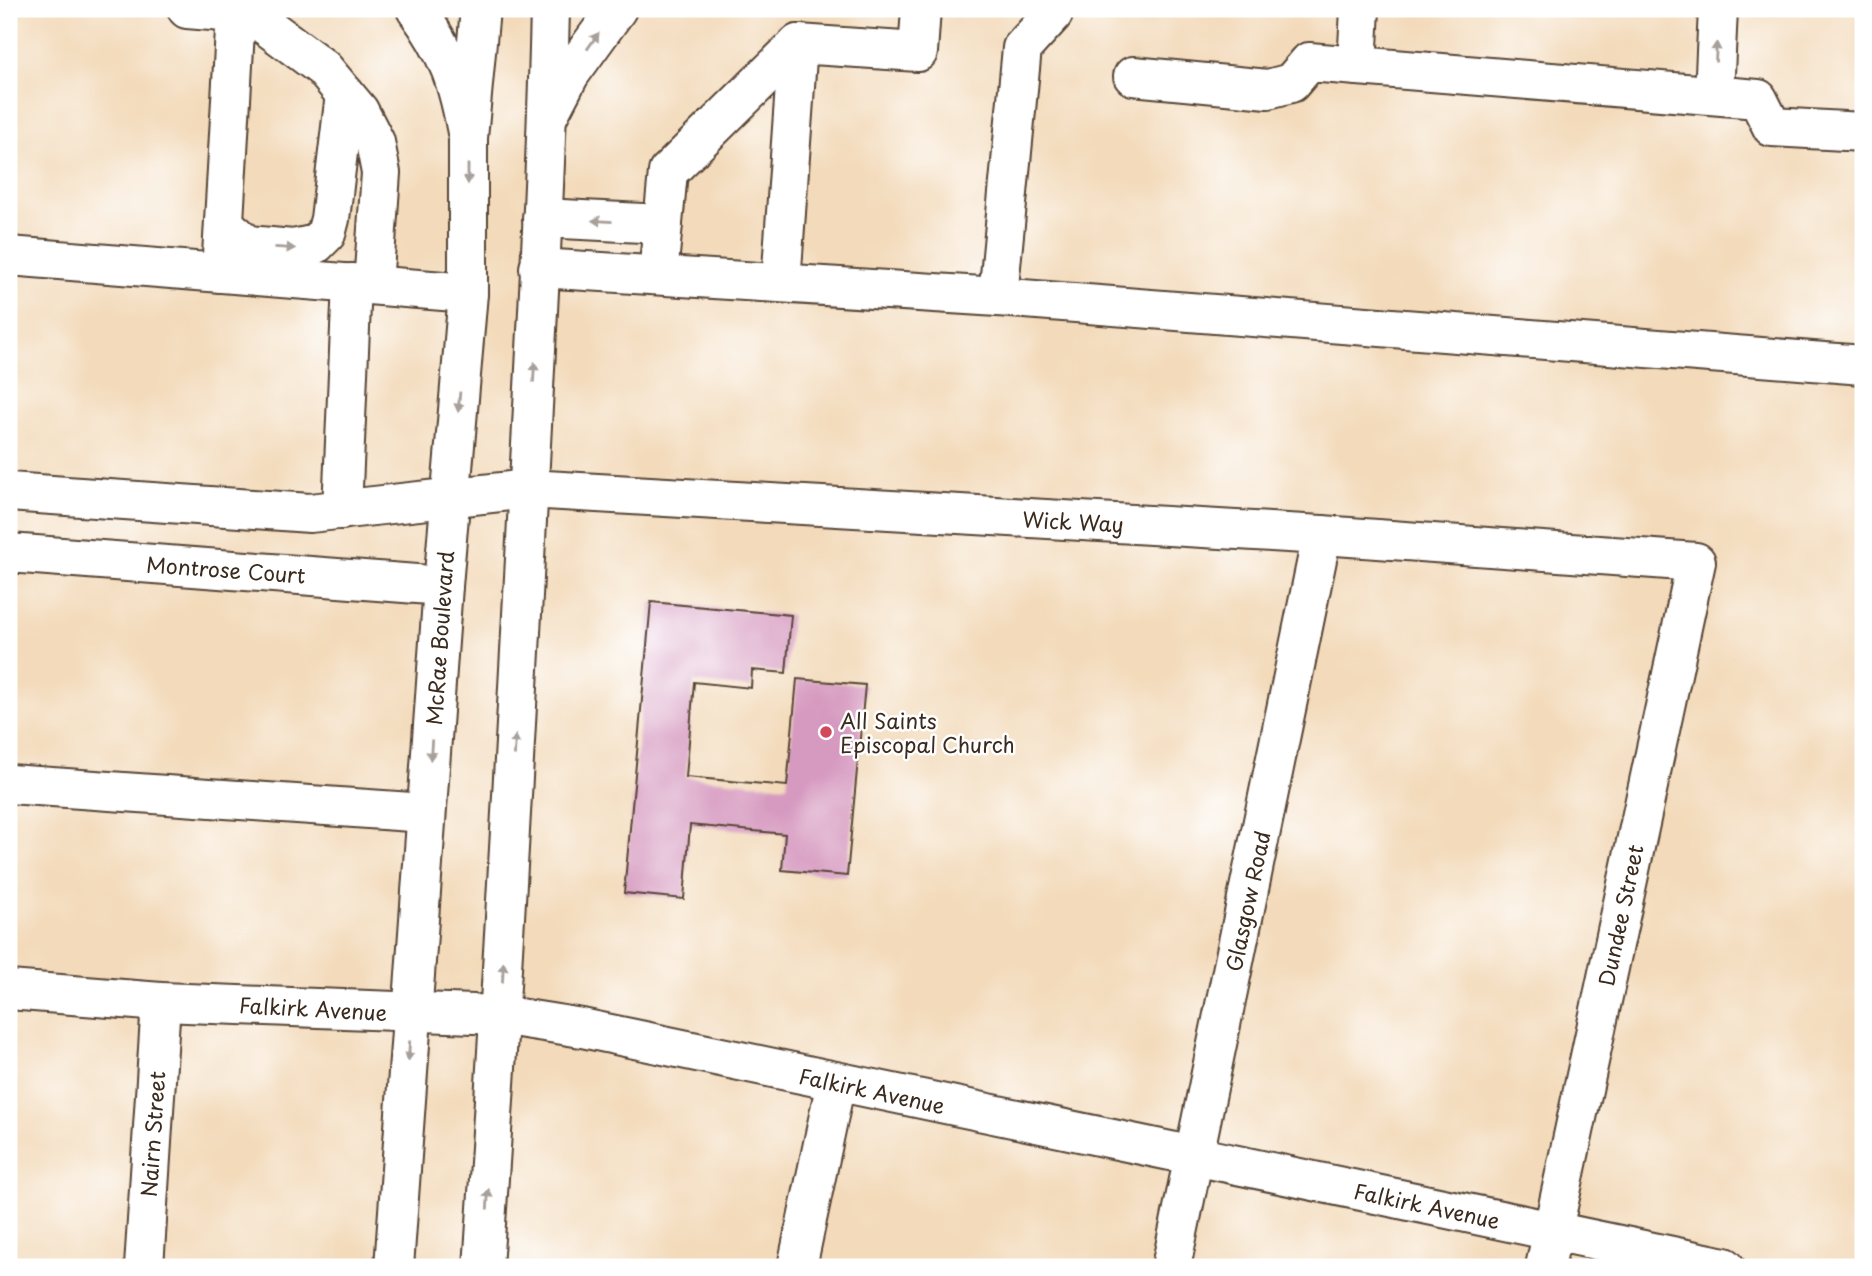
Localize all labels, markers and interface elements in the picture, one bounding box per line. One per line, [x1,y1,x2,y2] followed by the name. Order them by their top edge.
[586,32,600,50] one-way arrow
[1711,41,1722,63] one-way arrow
[462,164,474,186] one-way arrow
[591,216,613,227] one-way arrow
[274,242,296,253] one-way arrow
[529,361,540,383] one-way arrow
[453,391,464,413] one-way arrow
[1022,502,1124,540] street label: Wick Way
[145,547,307,591] street label: Montrose Court
[417,550,461,726] street label: McRae Boulevard
[840,704,1015,760] place label: All Saints Episcopal Church
[818,724,834,740] marker: All Saints Episcopal Church
[509,734,520,756] one-way arrow
[425,740,436,762] one-way arrow
[1216,828,1278,974] street label: Glasgow Road
[1589,841,1651,989] street label: Dundee Street
[497,961,508,983] one-way arrow
[238,988,388,1028] street label: Falkirk Avenue
[403,1040,414,1062] one-way arrow
[796,1059,948,1121] street label: Falkirk Avenue
[132,1070,172,1198] street label: Nairn Street
[1351,1174,1503,1236] street label: Falkirk Avenue
[483,1188,494,1210] one-way arrow

